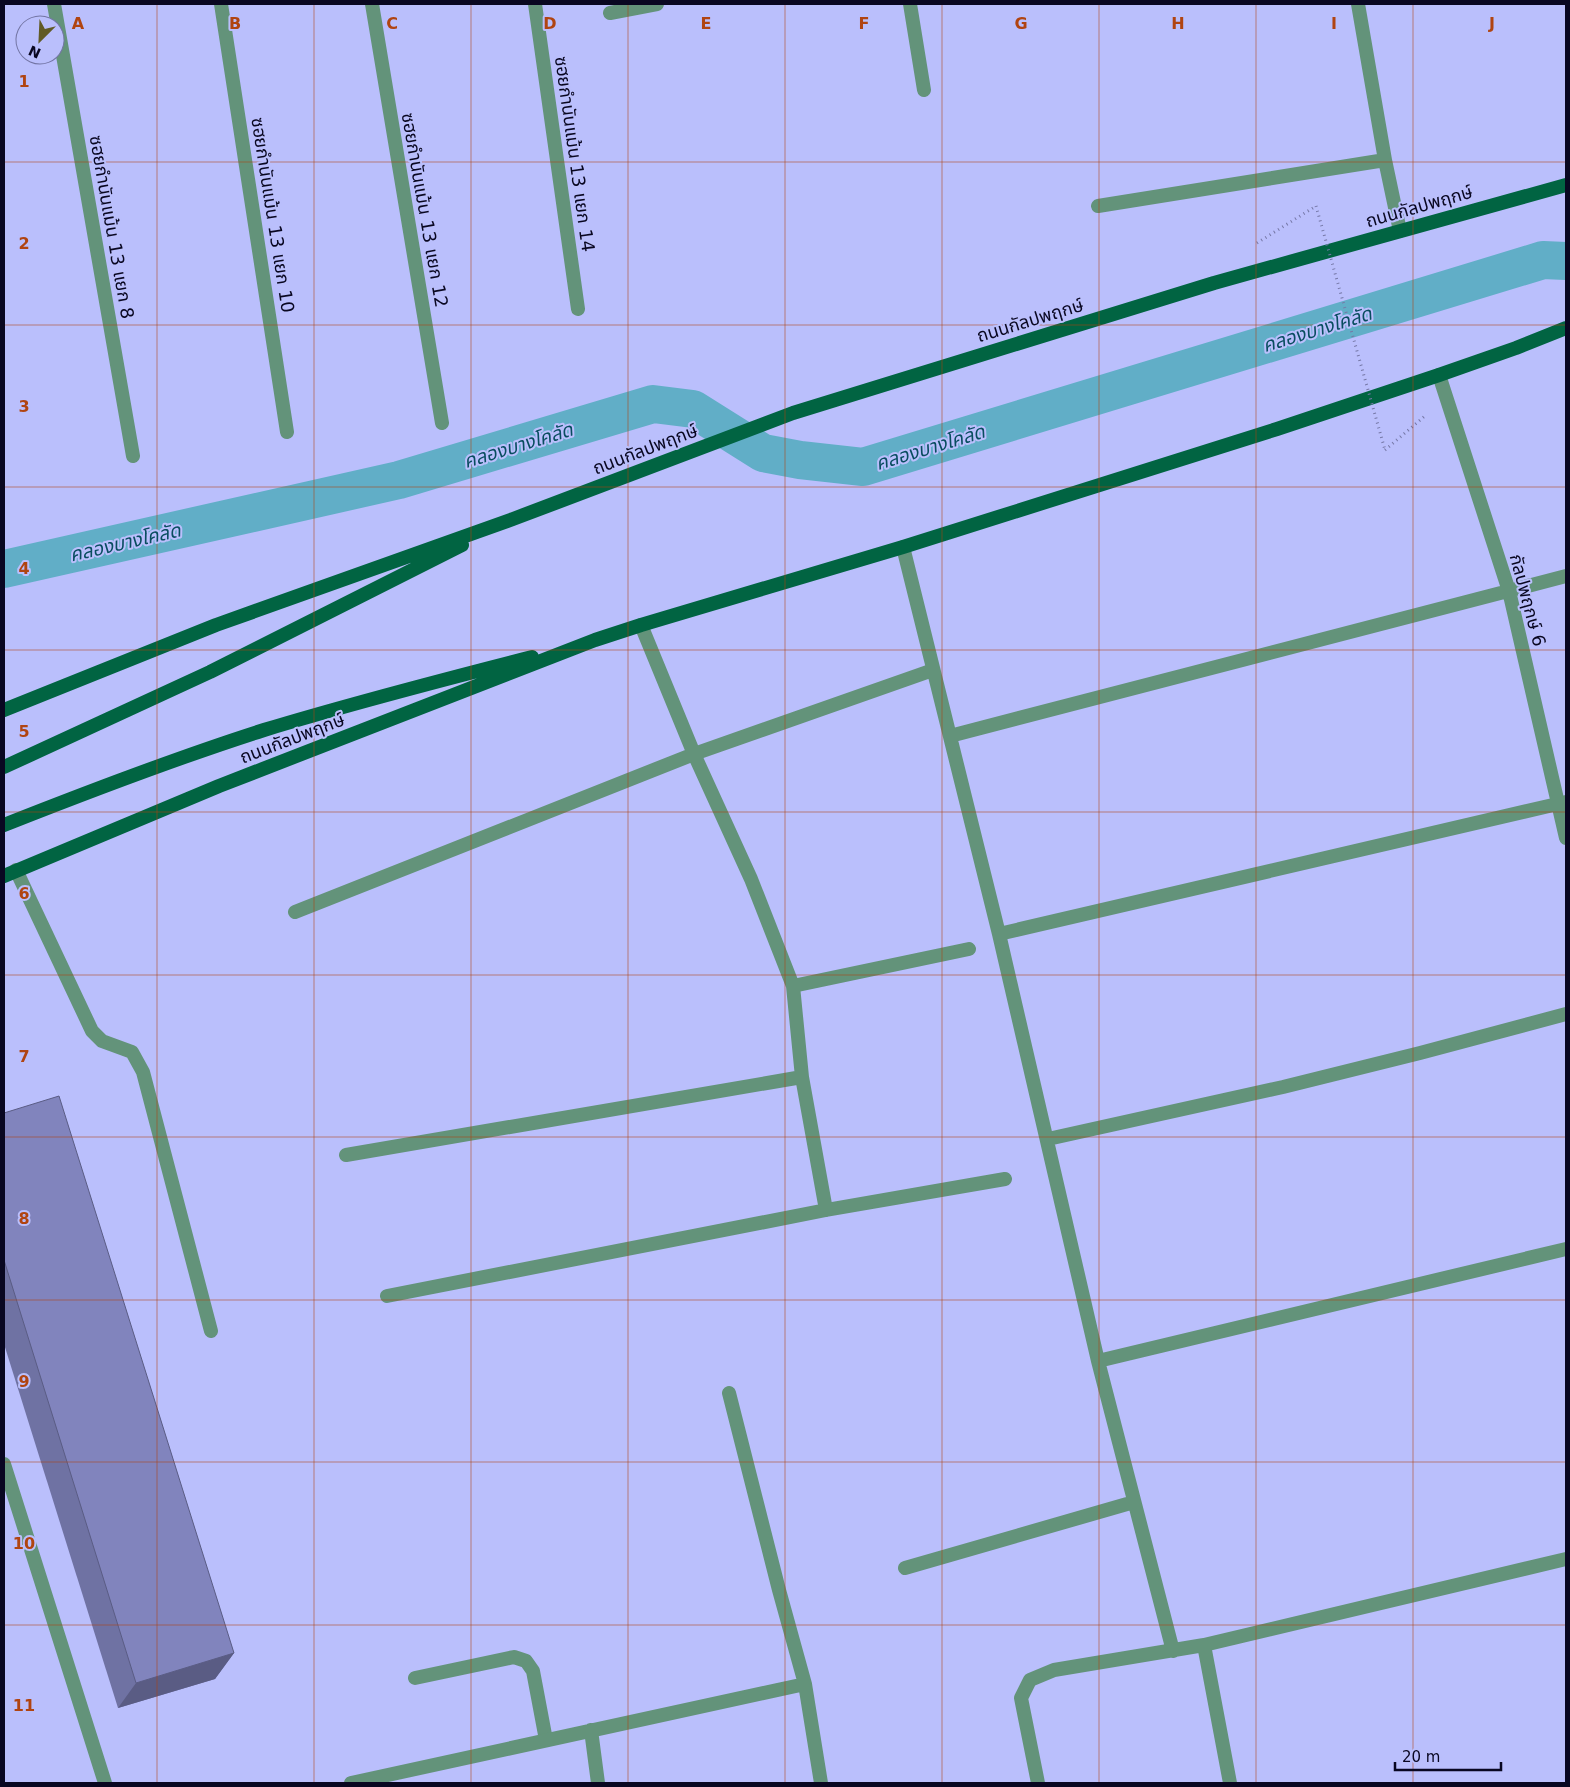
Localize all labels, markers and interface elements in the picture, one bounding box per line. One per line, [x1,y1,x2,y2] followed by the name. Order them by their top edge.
[72,14,85,33] text: A
[229,14,241,33] text: B
[386,14,398,33] text: C
[543,14,557,33] text: D
[701,14,711,33] text: E
[859,14,869,33] text: F
[1014,14,1028,33] text: G
[1171,14,1185,33] text: H
[1331,14,1337,33] text: I
[1488,14,1495,33] text: J
[15,15,65,65] north arrow
[26,42,43,62] text: N
[551,55,599,253] street label: ซฮยกำนันแม้น 13 แยก 14
[18,72,30,91] text: 1
[398,111,452,309] street label: ซฮยกำนันแม้น 13 แยก 12
[247,116,299,314] street label: ซฮยกำนันแม้น 13 แยก 10
[86,134,138,320] street label: ซฮยกำนันแม้น 13 แยก 8
[1363,181,1475,231] street label: ถนนกัลปพฤกษ์
[18,234,30,253] text: 2
[974,294,1086,346] street label: ถนนกัลปพฤกษ์
[1260,302,1375,356] water label: คลองบางโคลัด
[18,397,30,416] text: 3
[461,418,576,472] water label: คลองบางโคลัด
[590,419,700,479] street label: ถนนกัลปพฤกษ์
[873,420,988,474] water label: คลองบางโคลัด
[68,518,184,565] water label: คลองบางโคลัด
[1506,551,1550,649] street label: กัลปพฤกษ์ 6
[18,559,30,578] text: 4
[237,708,347,768] street label: ถนนกัลปพฤกษ์
[18,722,30,741] text: 5
[18,884,30,903] text: 6
[18,1047,30,1066] text: 7
[18,1209,30,1228] text: 8
[18,1372,30,1391] text: 9
[13,1534,35,1553] text: 10
[13,1696,35,1715] text: 11
[1395,1740,1501,1772] scale bar
[1402,1748,1440,1766] text: 20 m

